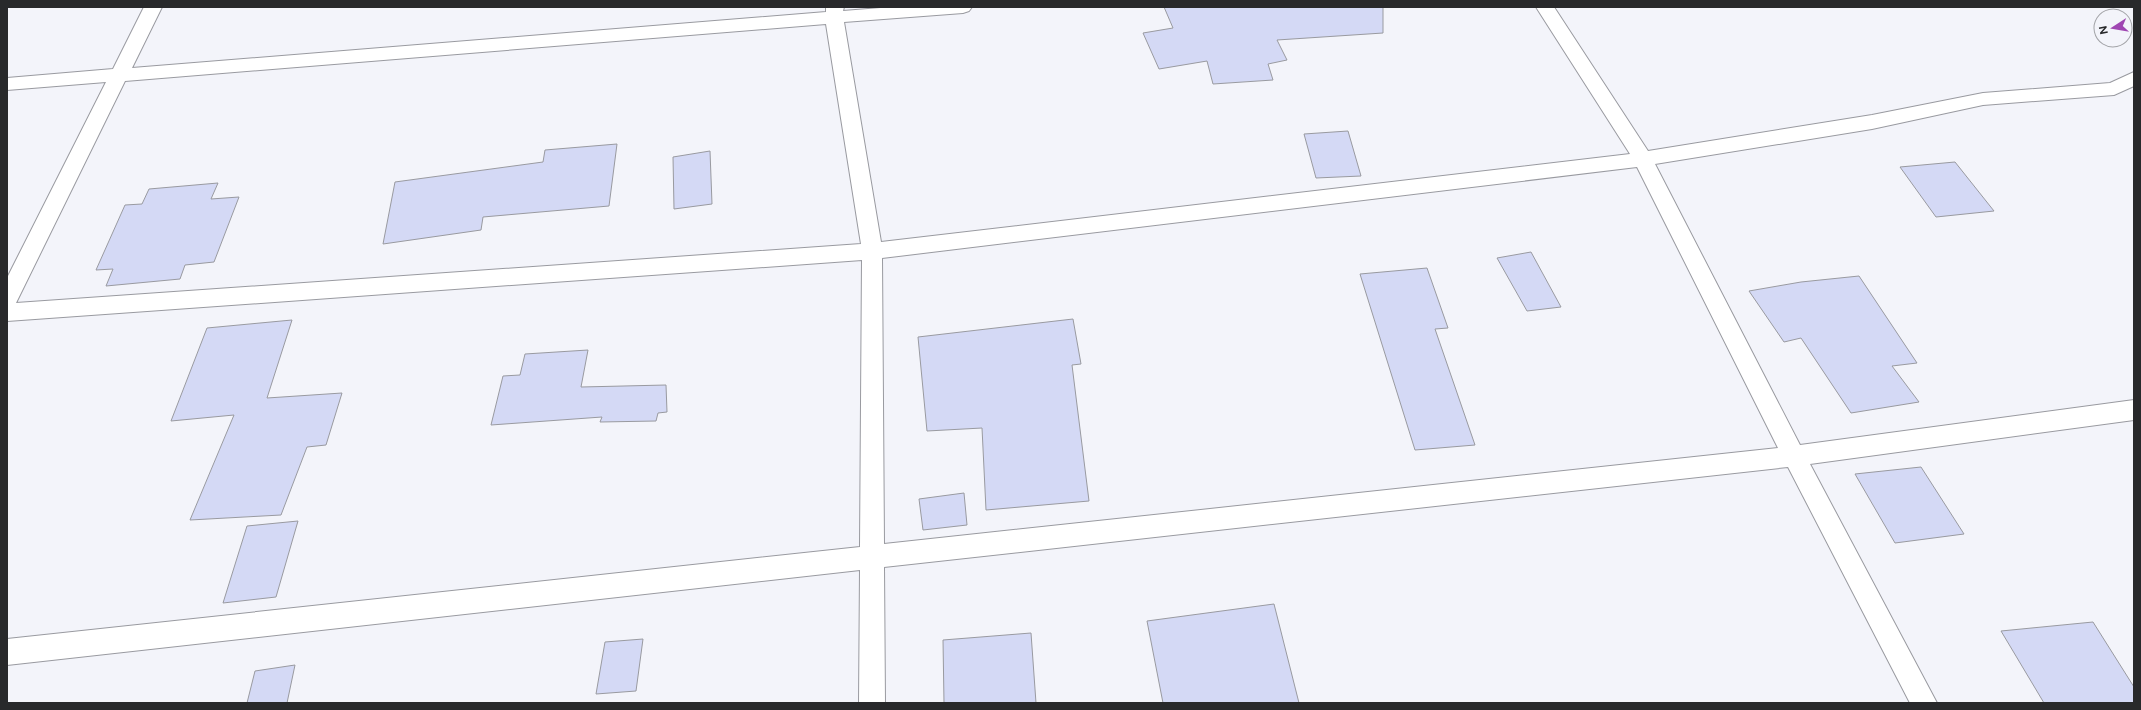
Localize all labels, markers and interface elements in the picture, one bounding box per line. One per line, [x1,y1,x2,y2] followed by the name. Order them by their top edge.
[2093,8,2133,48] north arrow
[2096,24,2111,35] text: N

